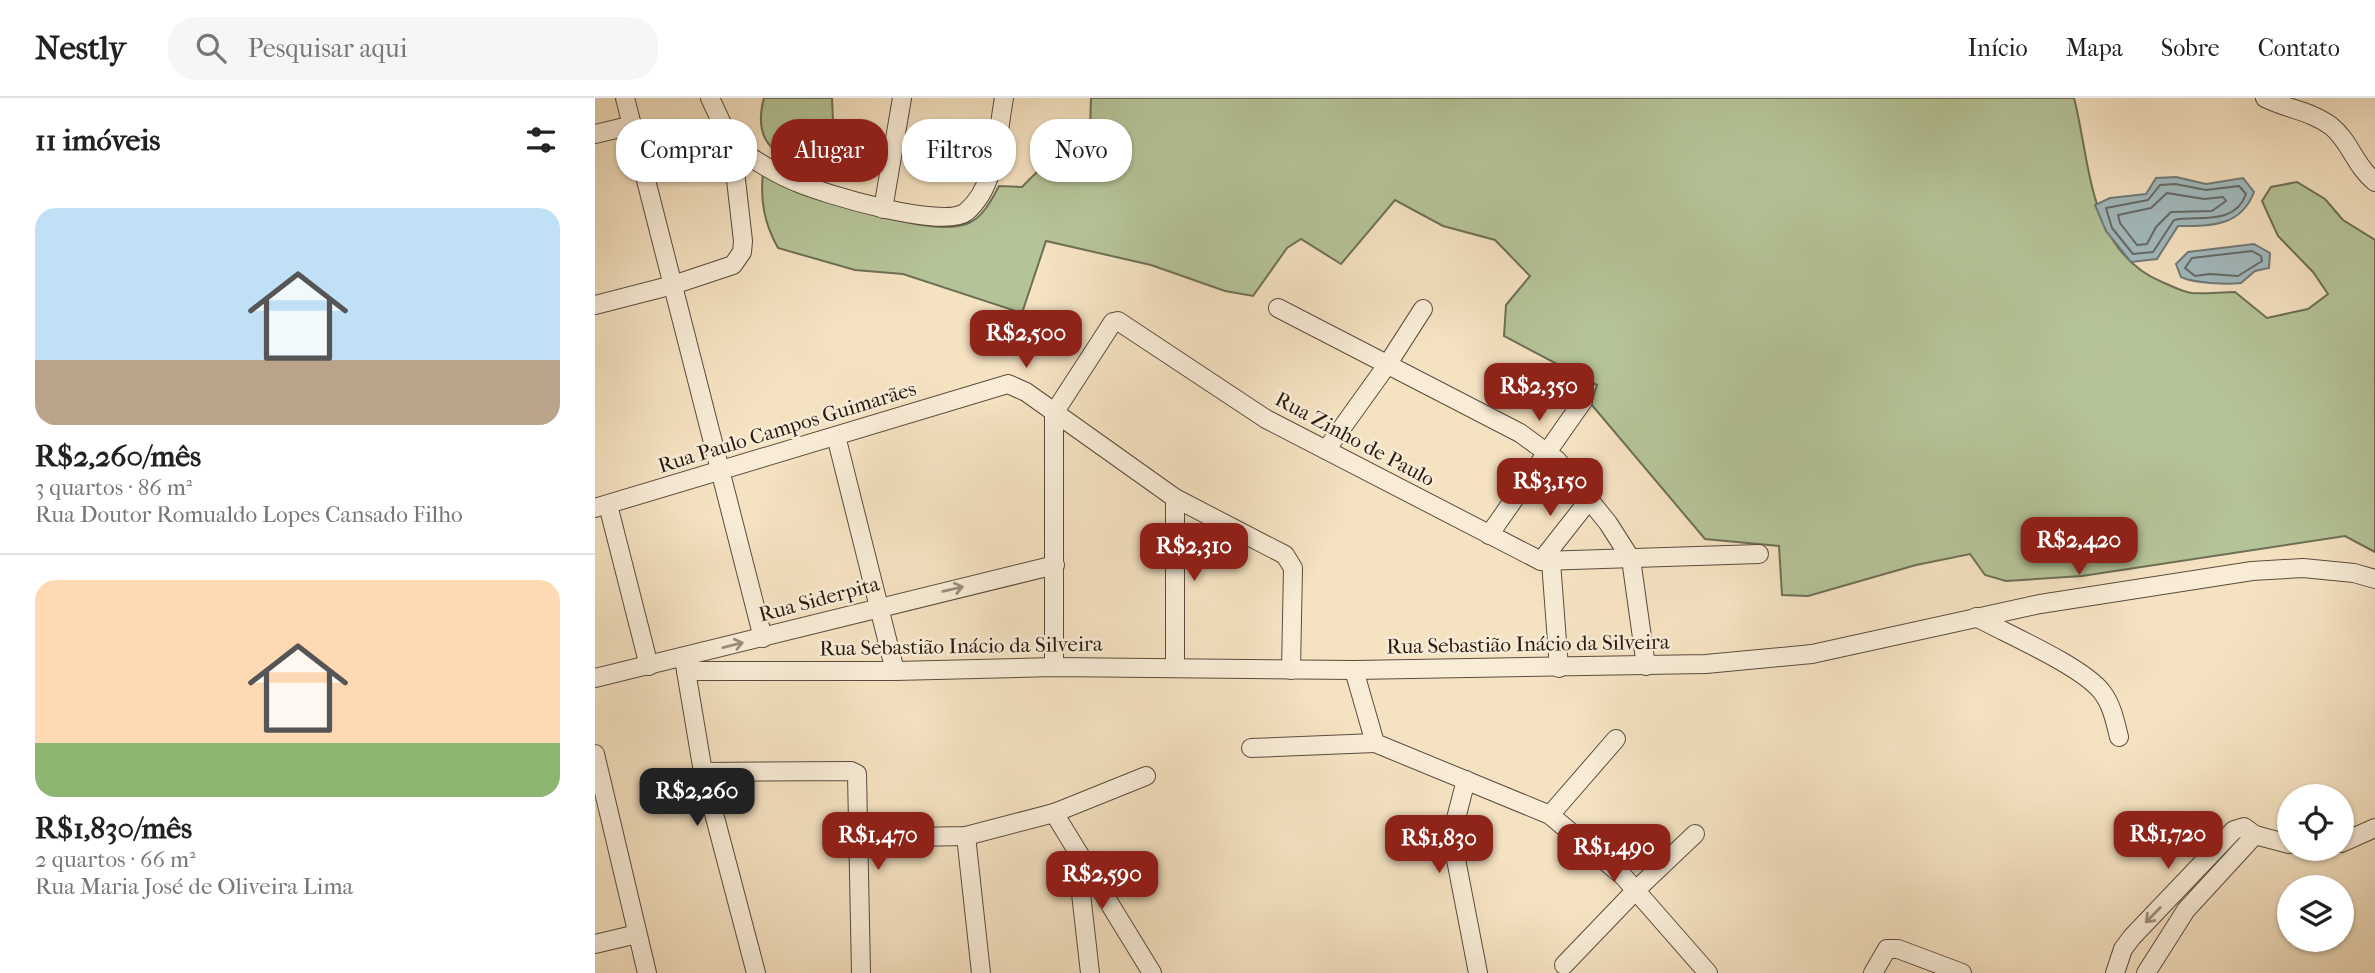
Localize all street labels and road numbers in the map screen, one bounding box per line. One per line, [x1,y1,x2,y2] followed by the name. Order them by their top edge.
[655,376,919,478] street label: Rua Paulo Campos Guimarães
[1271,387,1439,491] street label: Rua Zinho de Paulo
[756,571,882,627] street label: Rua Siderpita
[1386,630,1670,658] street label: Rua Sebastião Inácio da Silveira
[819,632,1103,660] street label: Rua Sebastião Inácio da Silveira

